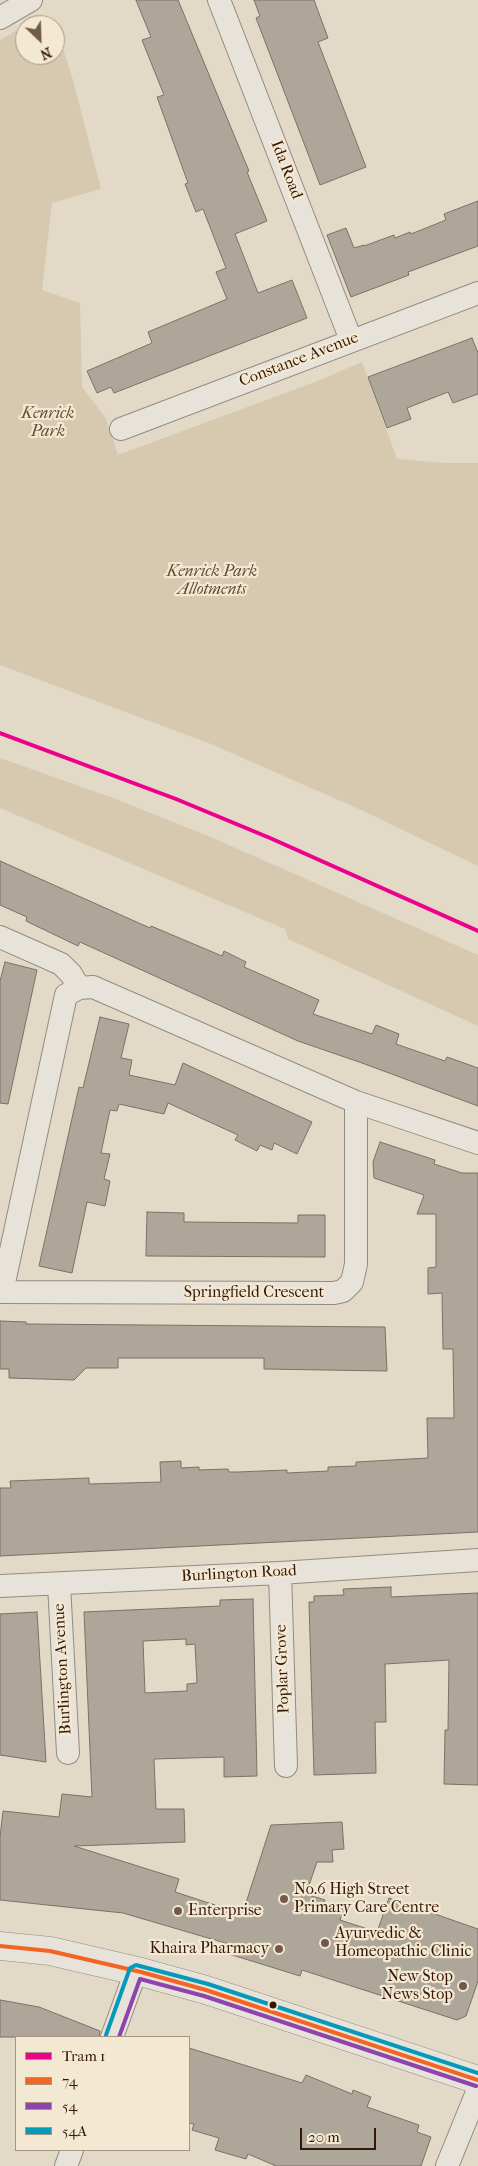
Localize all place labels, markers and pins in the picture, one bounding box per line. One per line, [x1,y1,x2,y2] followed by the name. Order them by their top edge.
[294,1880,439,1918] place label: No.6 High Street Primary Care Centre
[278,1893,290,1905] marker: No.6 High Street Primary Care Centre
[188,1901,262,1921] place label: Enterprise
[172,1905,184,1917] marker: Enterprise
[335,1924,472,1962] place label: Ayurvedic & Homeopathic Clinic
[319,1937,331,1949] marker: Ayurvedic & Homeopathic Clinic
[150,1939,269,1959] place label: Khaira Pharmacy
[273,1943,285,1955] marker: Khaira Pharmacy
[381,1967,453,2005] place label: New Stop News Stop
[457,1980,469,1992] marker: New Stop News Stop
[268,2000,278,2010] unlabelled marker

